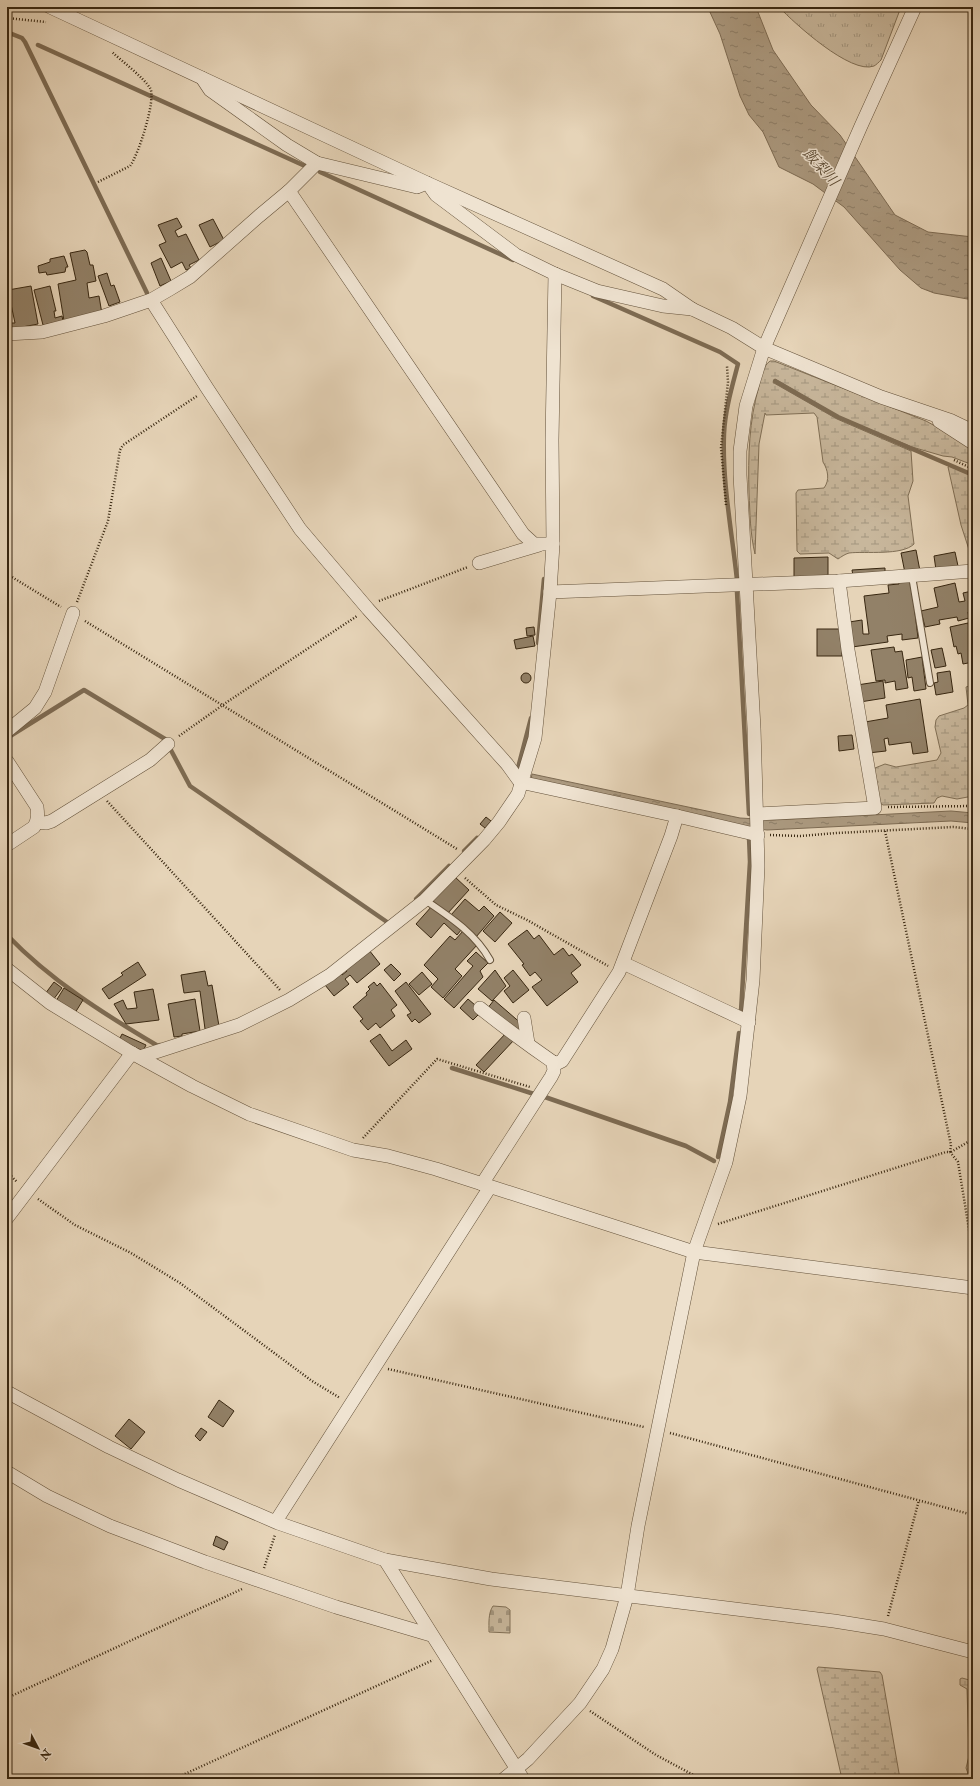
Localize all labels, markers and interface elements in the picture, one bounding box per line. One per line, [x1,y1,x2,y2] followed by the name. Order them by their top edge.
[799,144,844,192] water label: 飯梨川
[18,1728,58,1768] north arrow
[36,1745,54,1763] text: N

